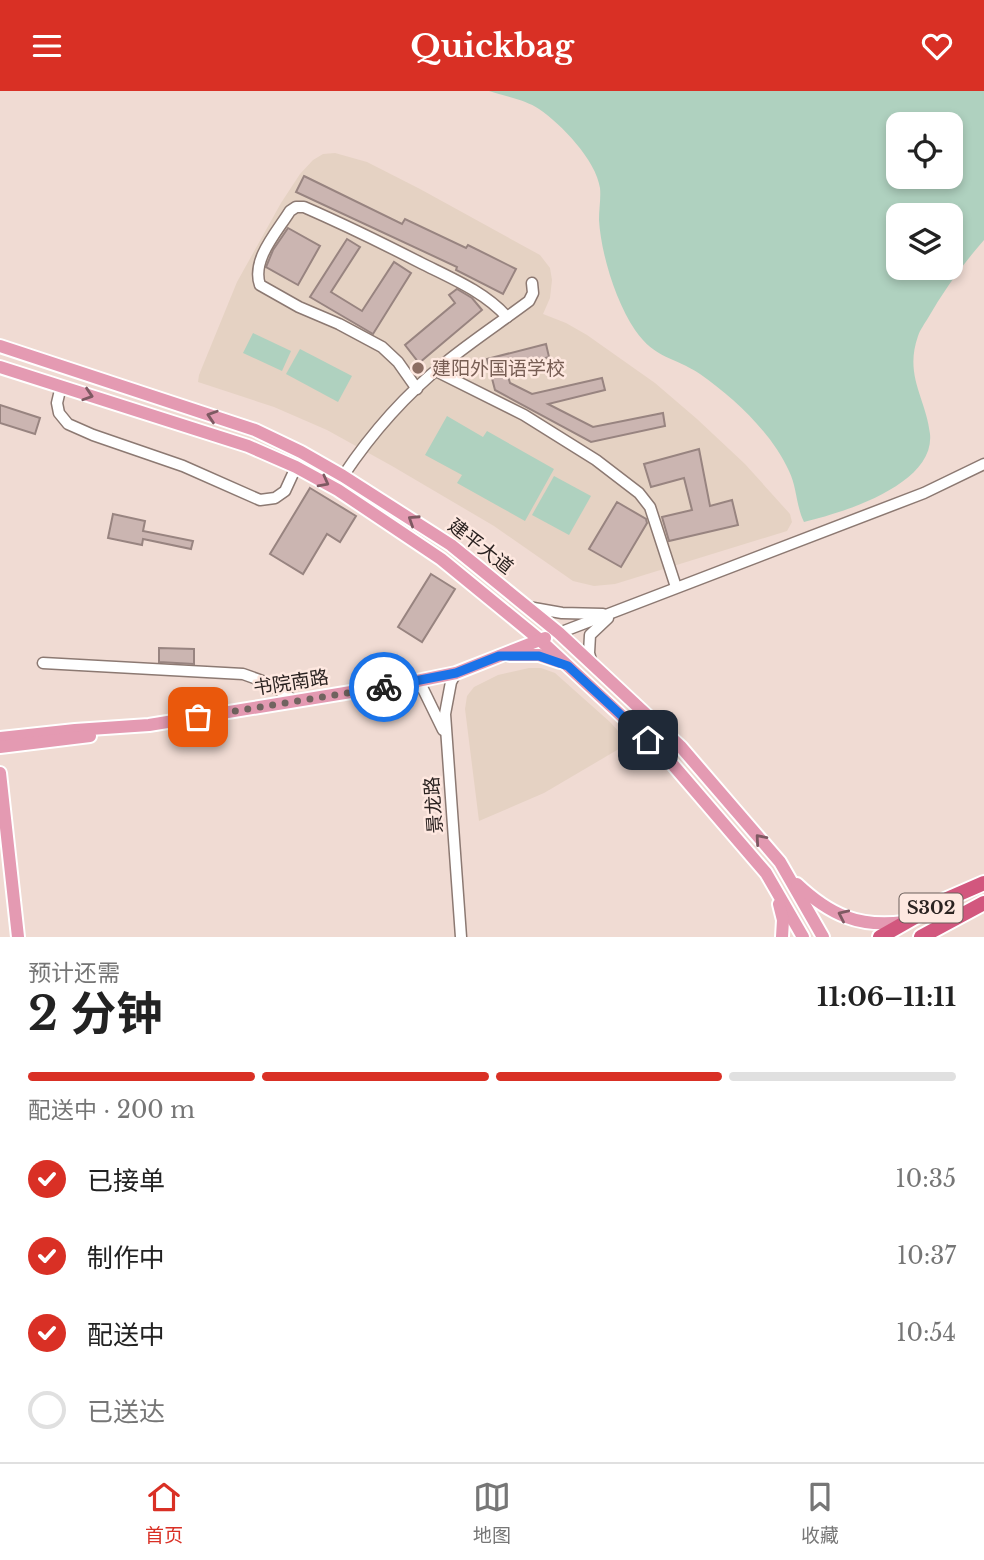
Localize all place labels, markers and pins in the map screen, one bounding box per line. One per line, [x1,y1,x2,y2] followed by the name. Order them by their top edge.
[432,357,565,380] place label: 建阳外国语学校
[410,360,426,376] marker: 建阳外国语学校
[168,687,228,747] pin
[618,710,678,770] pin

